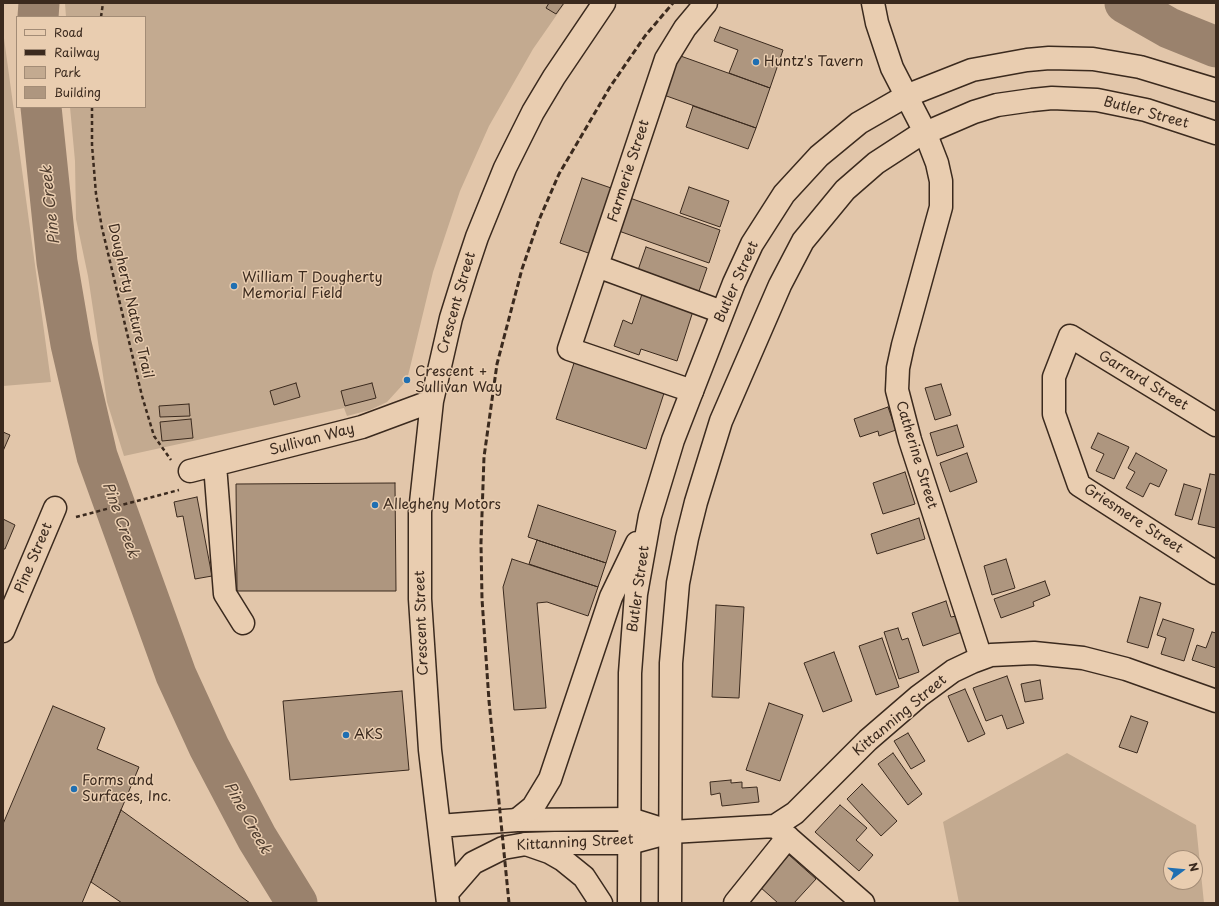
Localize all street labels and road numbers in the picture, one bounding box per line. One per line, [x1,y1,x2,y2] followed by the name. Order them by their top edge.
[1102,94,1190,132] street label: Butler Street
[605,118,653,224] street label: Farmerie Street
[104,222,156,380] street label: Dougherty Nature Trail
[712,239,762,325] street label: Butler Street
[434,250,480,356] street label: Crescent Street
[1095,348,1191,414] street label: Garrard Street
[892,399,940,511] street label: Catherine Street
[268,421,356,459] street label: Sullivan Way
[1080,481,1186,557] street label: Griesmere Street
[12,520,56,596] street label: Pine Street
[625,545,653,633] street label: Butler Street
[412,570,432,676] street label: Crescent Street
[850,672,950,760] street label: Kittanning Street
[516,832,634,854] street label: Kittanning Street

